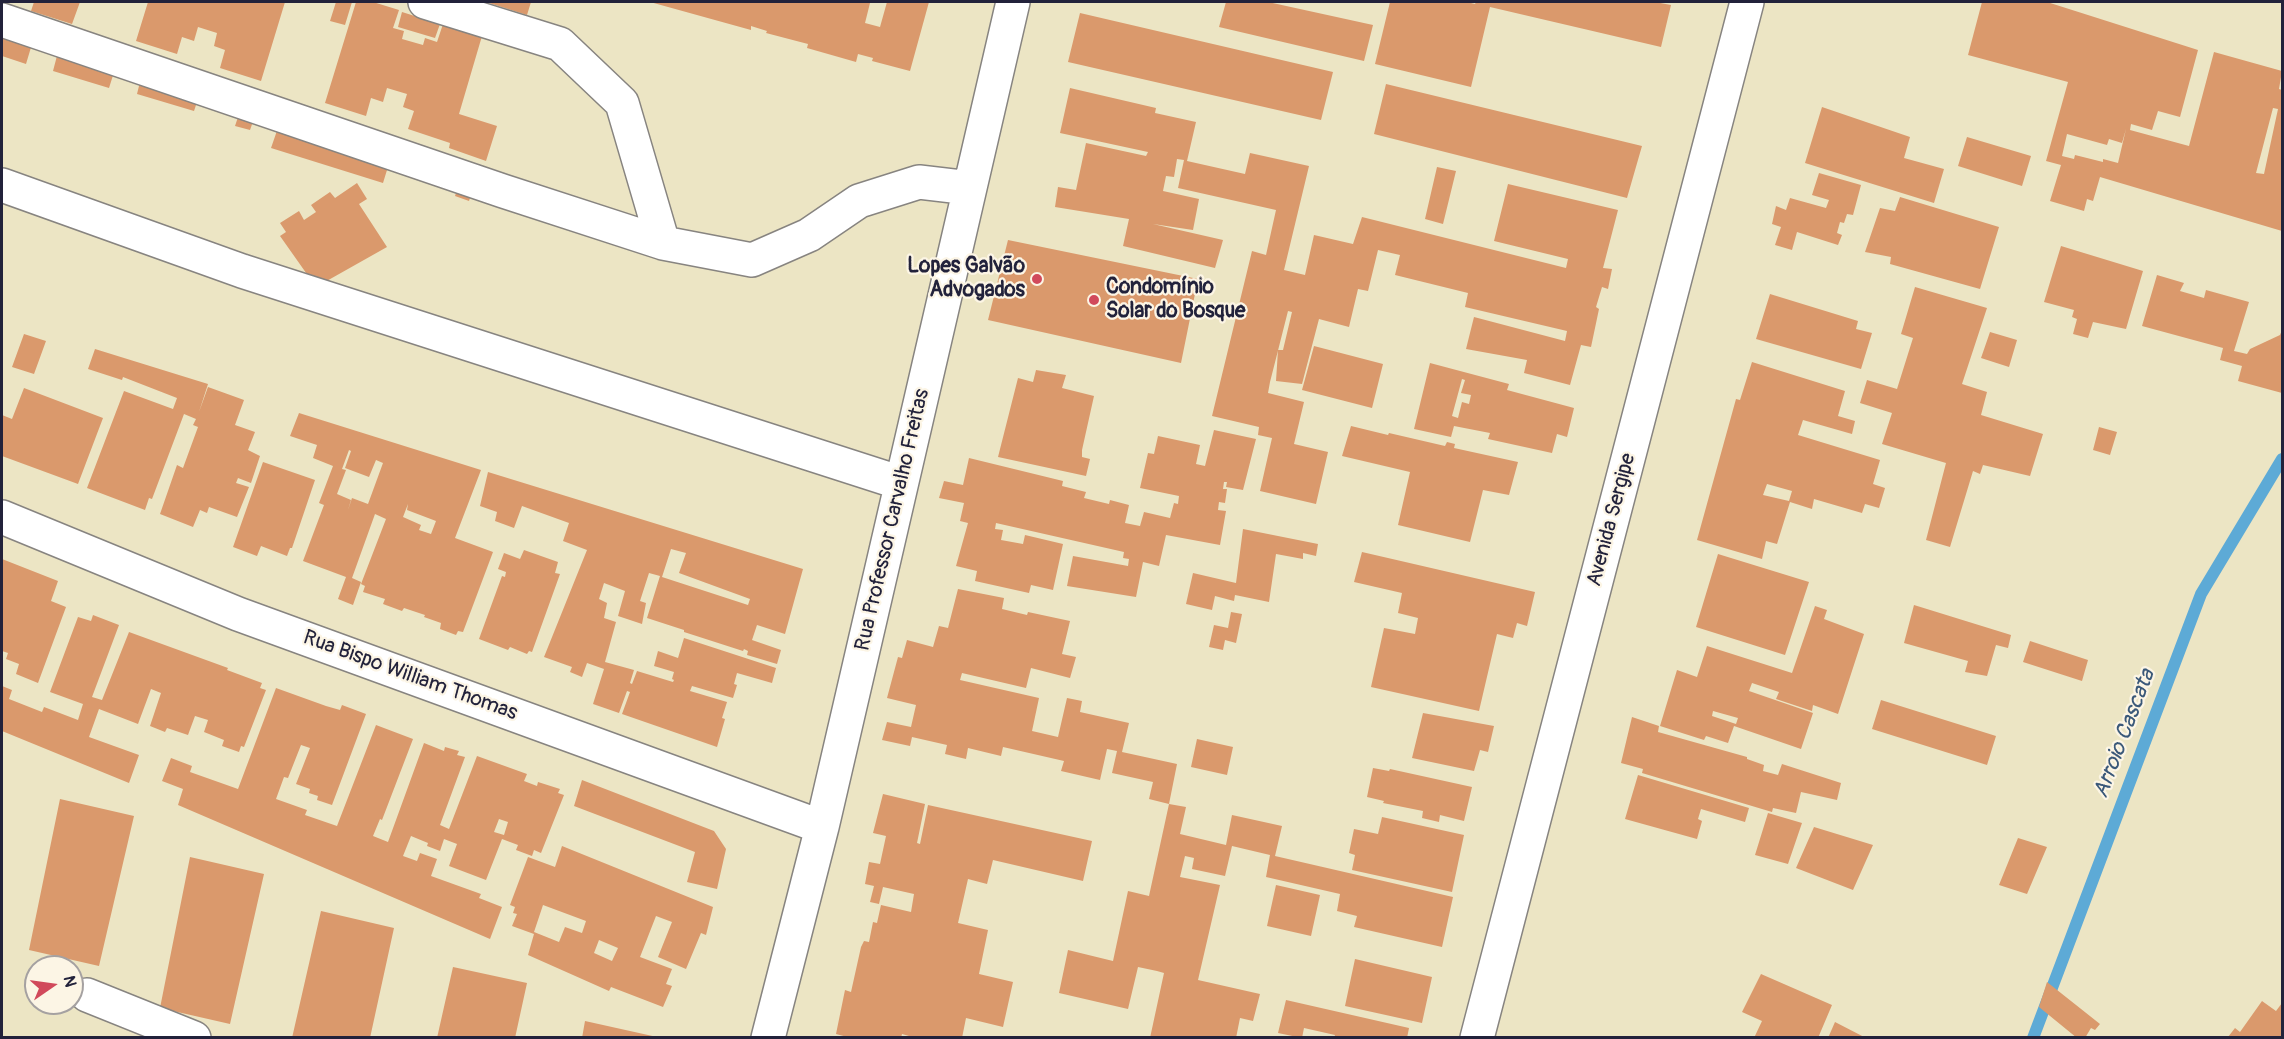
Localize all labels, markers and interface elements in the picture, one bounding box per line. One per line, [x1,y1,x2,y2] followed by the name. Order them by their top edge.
[907,254,1025,304] place label: Lopes Galvão Advogados
[1030,272,1044,286] marker: Lopes Galvão Advogados
[1106,275,1245,325] place label: Condomínio Solar do Bosque
[1087,293,1101,307] marker: Condomínio Solar do Bosque
[851,387,935,653] street label: Rua Professor Carvalho Freitas
[1582,451,1642,589] street label: Avenida Sergipe
[299,625,521,727] street label: Rua Bispo William Thomas
[2088,666,2162,802] water label: Arroio Cascata
[24,955,84,1015] north arrow
[59,974,81,989] text: N

